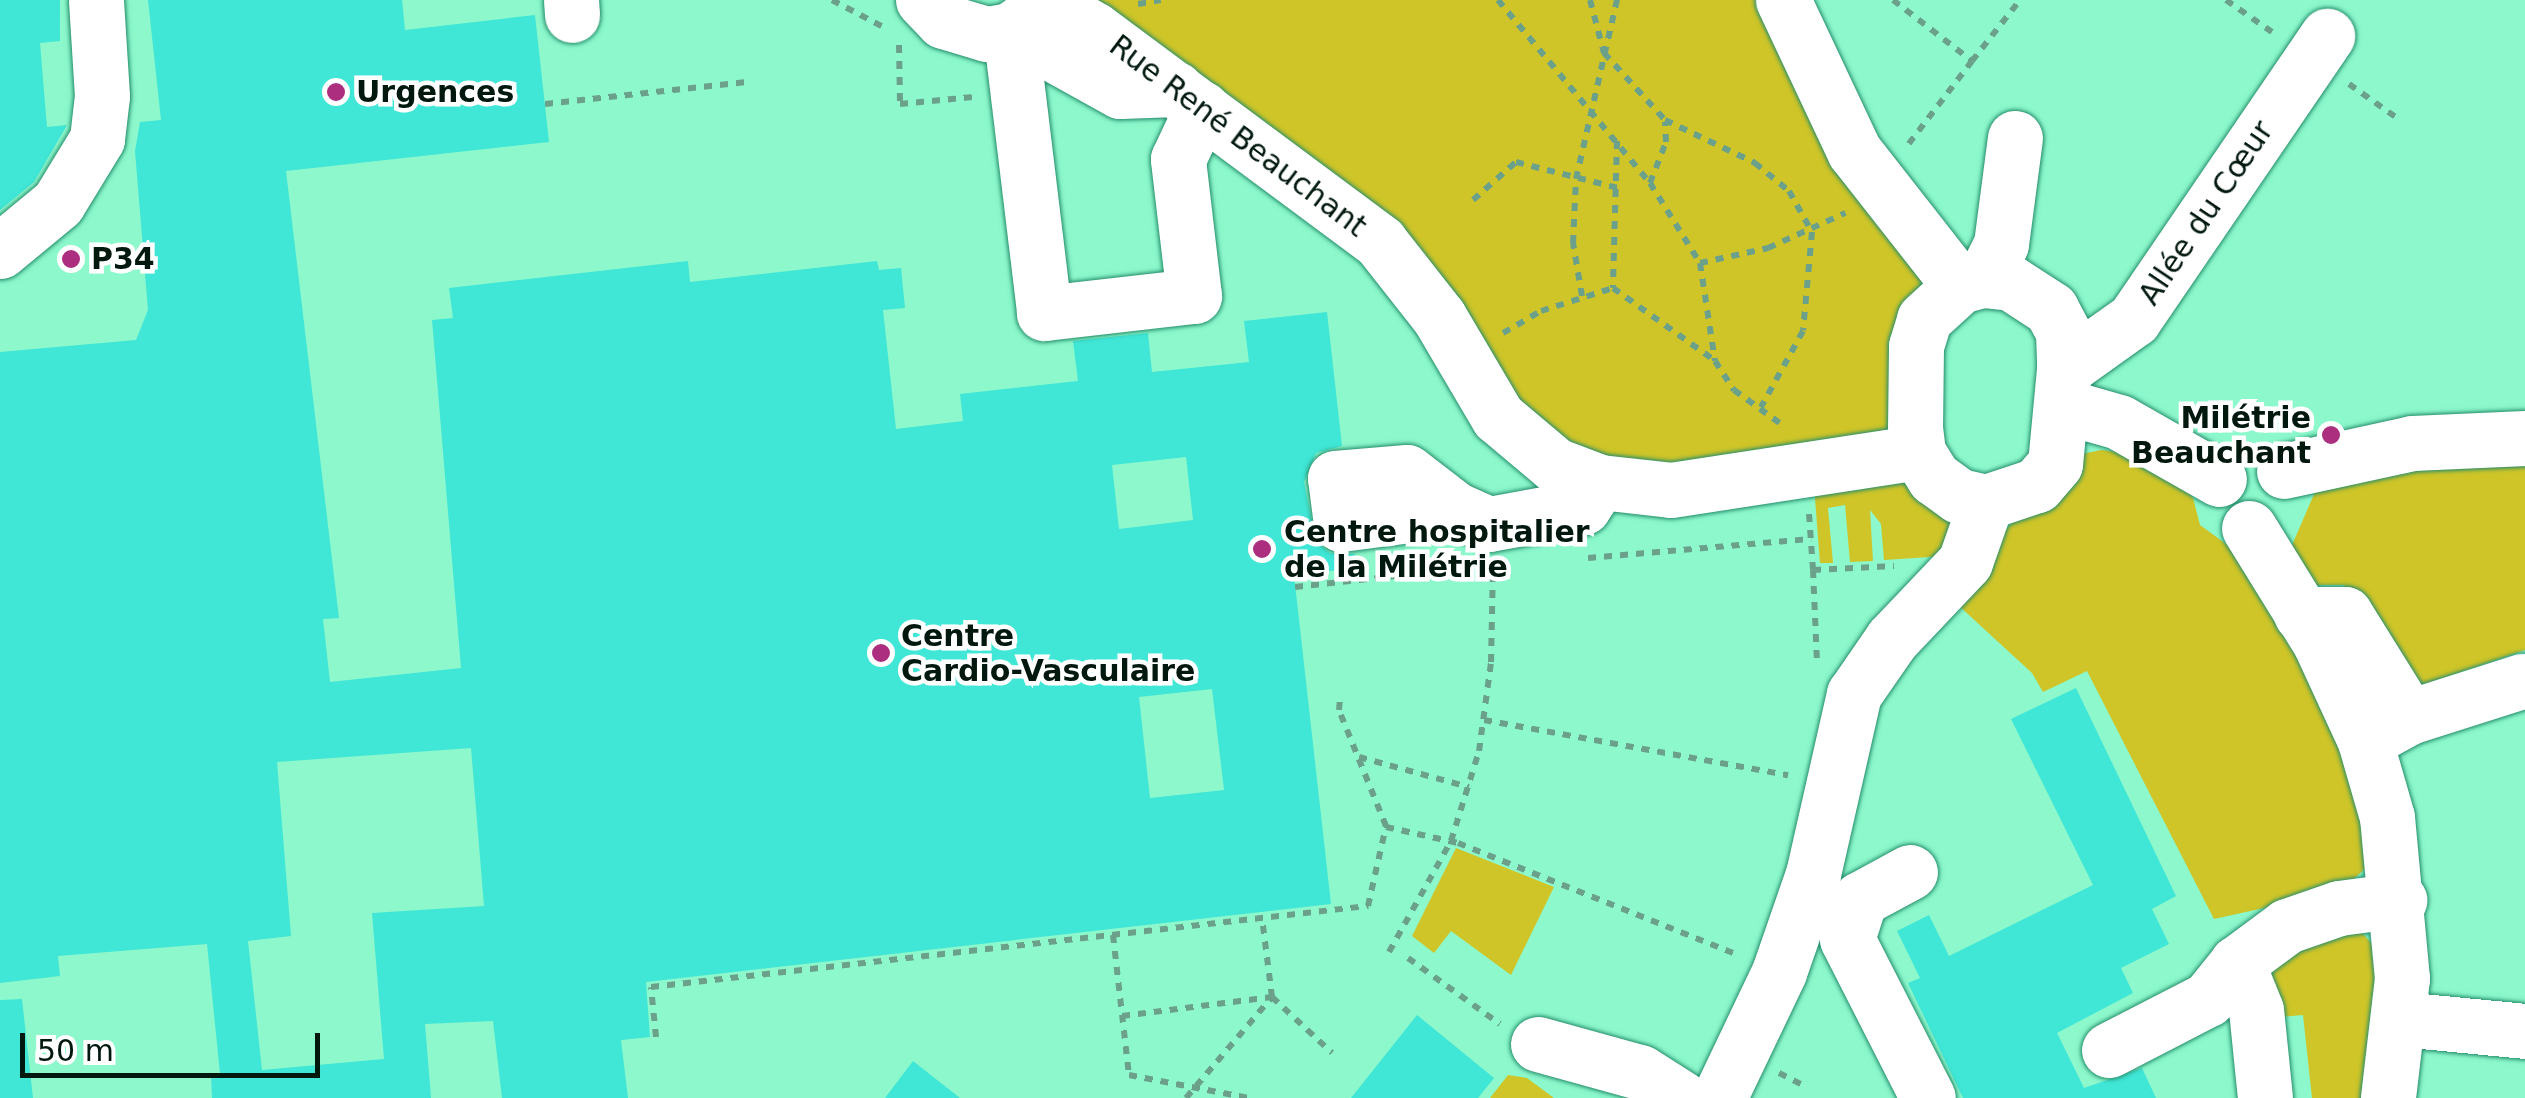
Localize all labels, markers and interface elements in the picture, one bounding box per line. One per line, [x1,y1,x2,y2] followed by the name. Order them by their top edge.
[1102,28,1374,244] street label: Rue René Beauchant
[356,74,514,110] place label: Urgences
[325,81,347,103] marker: Urgences
[2131,114,2281,312] street label: Allée du Cœur
[91,241,155,277] place label: P34
[60,248,82,270] marker: P34
[2131,400,2311,470] place label: Milétrie Beauchant
[2320,424,2342,446] marker: Milétrie Beauchant
[1284,514,1590,584] place label: Centre hospitalier de la Milétrie
[1249,536,1275,562] marker: Centre hospitalier de la Milétrie
[901,618,1195,688] place label: Centre Cardio-Vasculaire
[870,642,892,664] marker: Centre Cardio-Vasculaire
[25,1013,325,1075] scale bar
[37,1033,114,1068] text: 50 m

